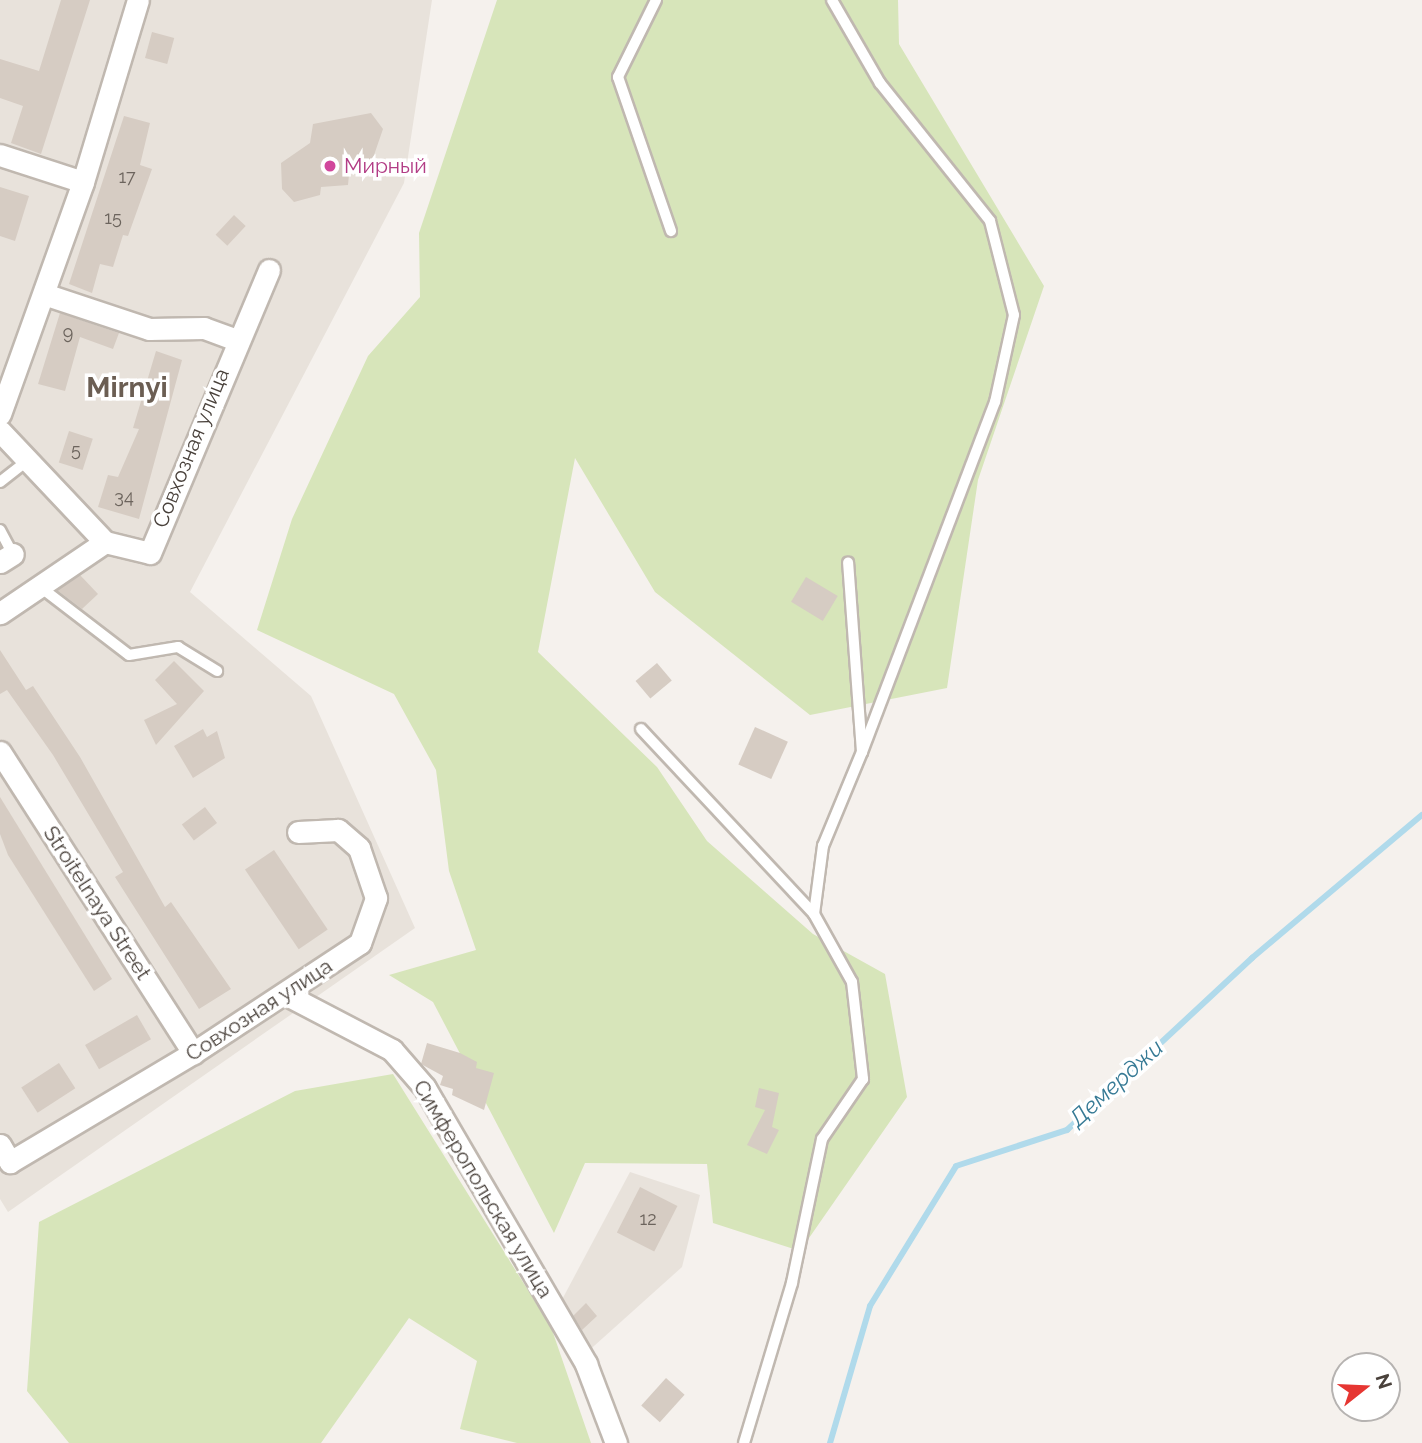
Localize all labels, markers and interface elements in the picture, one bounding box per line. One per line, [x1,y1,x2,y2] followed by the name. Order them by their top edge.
[344,153,427,179] place label: Мирный
[322,158,338,174] marker: Мирный
[118,166,136,188] house number: 17
[104,207,122,229] house number: 15
[63,322,73,344] house number: 9
[147,364,235,532] street label: Совхозная улица
[86,371,168,405] district label: Mirnyi
[71,439,81,461] house number: 5
[114,486,134,508] house number: 34
[38,821,156,985] street label: Stroitelnaya Street
[181,953,337,1067] street label: Совхозная улица
[1063,1034,1169,1132] water label: Демерджи
[408,1075,558,1303] street label: Симферопольская улица
[639,1208,657,1230] house number: 12
[1331,1352,1401,1422] north arrow
[1371,1371,1397,1391] text: N

